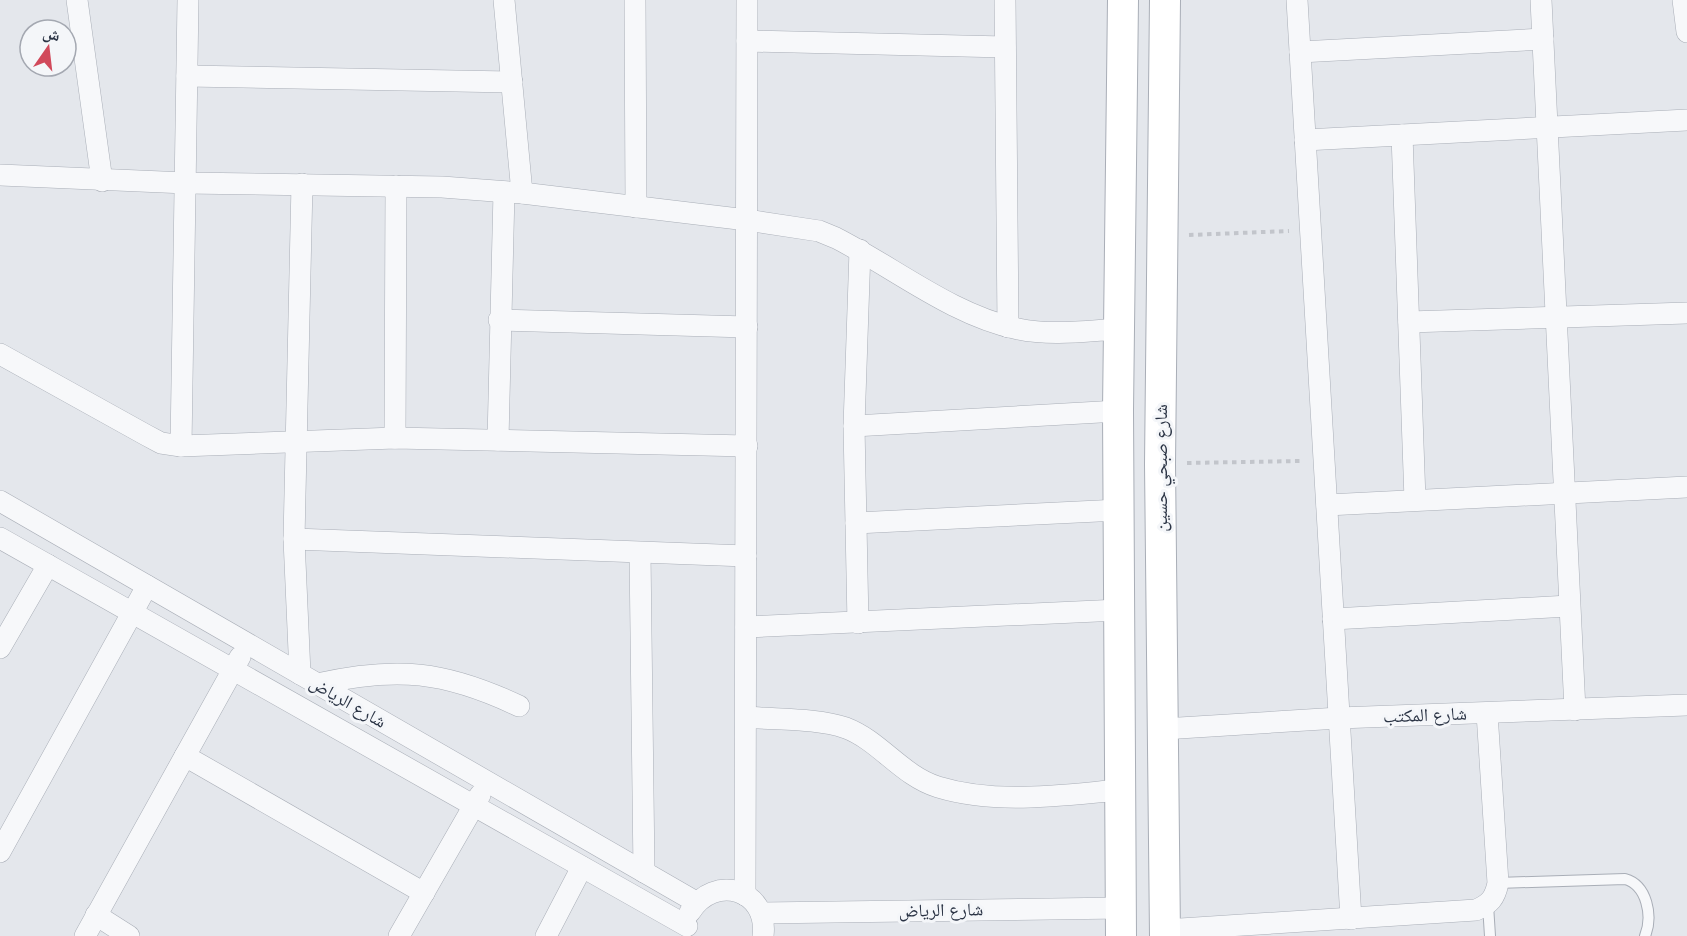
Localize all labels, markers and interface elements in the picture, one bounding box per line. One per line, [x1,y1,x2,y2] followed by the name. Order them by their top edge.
[18,18,78,78] north arrow
[40,22,62,47] text: ش
[1149,404,1176,532] street label: شارع صبحي حسين
[305,670,391,734] street label: شارع الرياض
[1383,702,1467,728] street label: شارع المكتب
[898,897,984,923] street label: شارع الرياض

